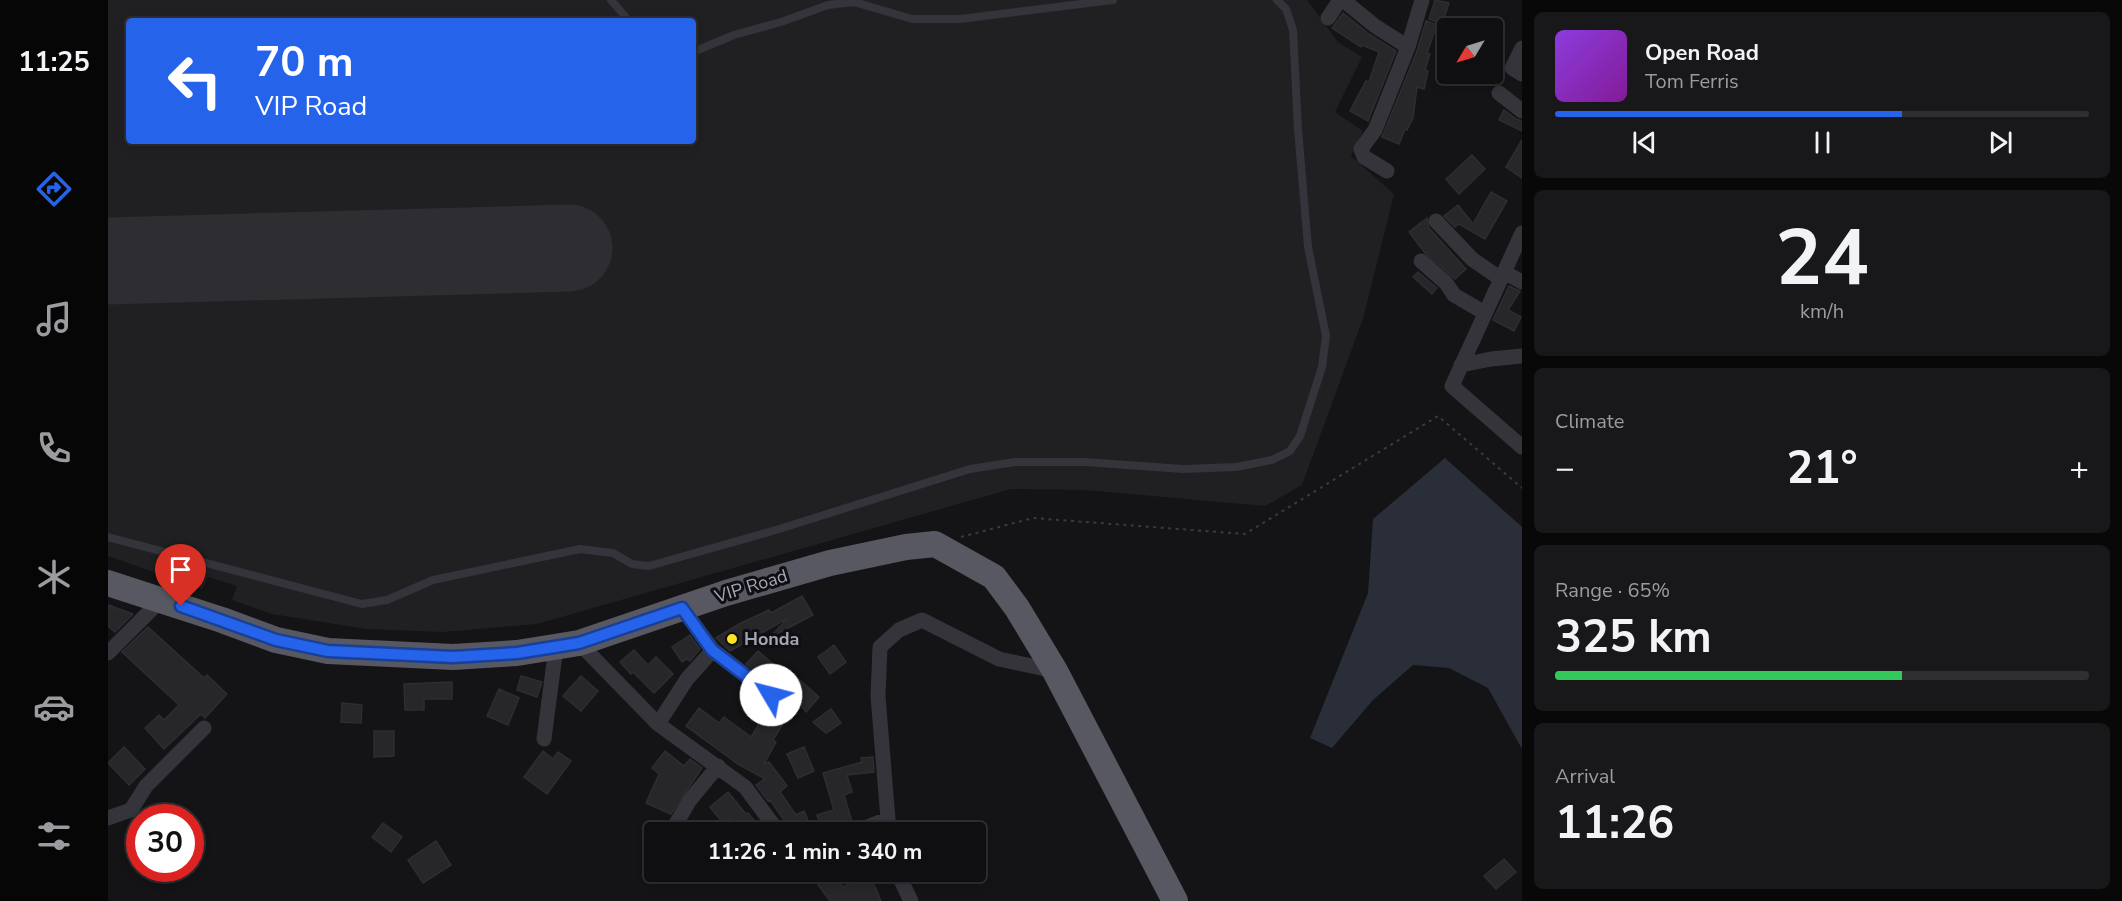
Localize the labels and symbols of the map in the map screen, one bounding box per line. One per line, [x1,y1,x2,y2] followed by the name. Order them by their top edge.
[1437,18,1503,84] north arrow
[155,544,206,606] pin
[711,564,790,609] street label: VIP Road
[744,627,799,651] place label: Honda
[725,632,739,646] marker: Honda
[739,663,803,727] position arrow
[126,804,204,882] speed limit sign: 30

